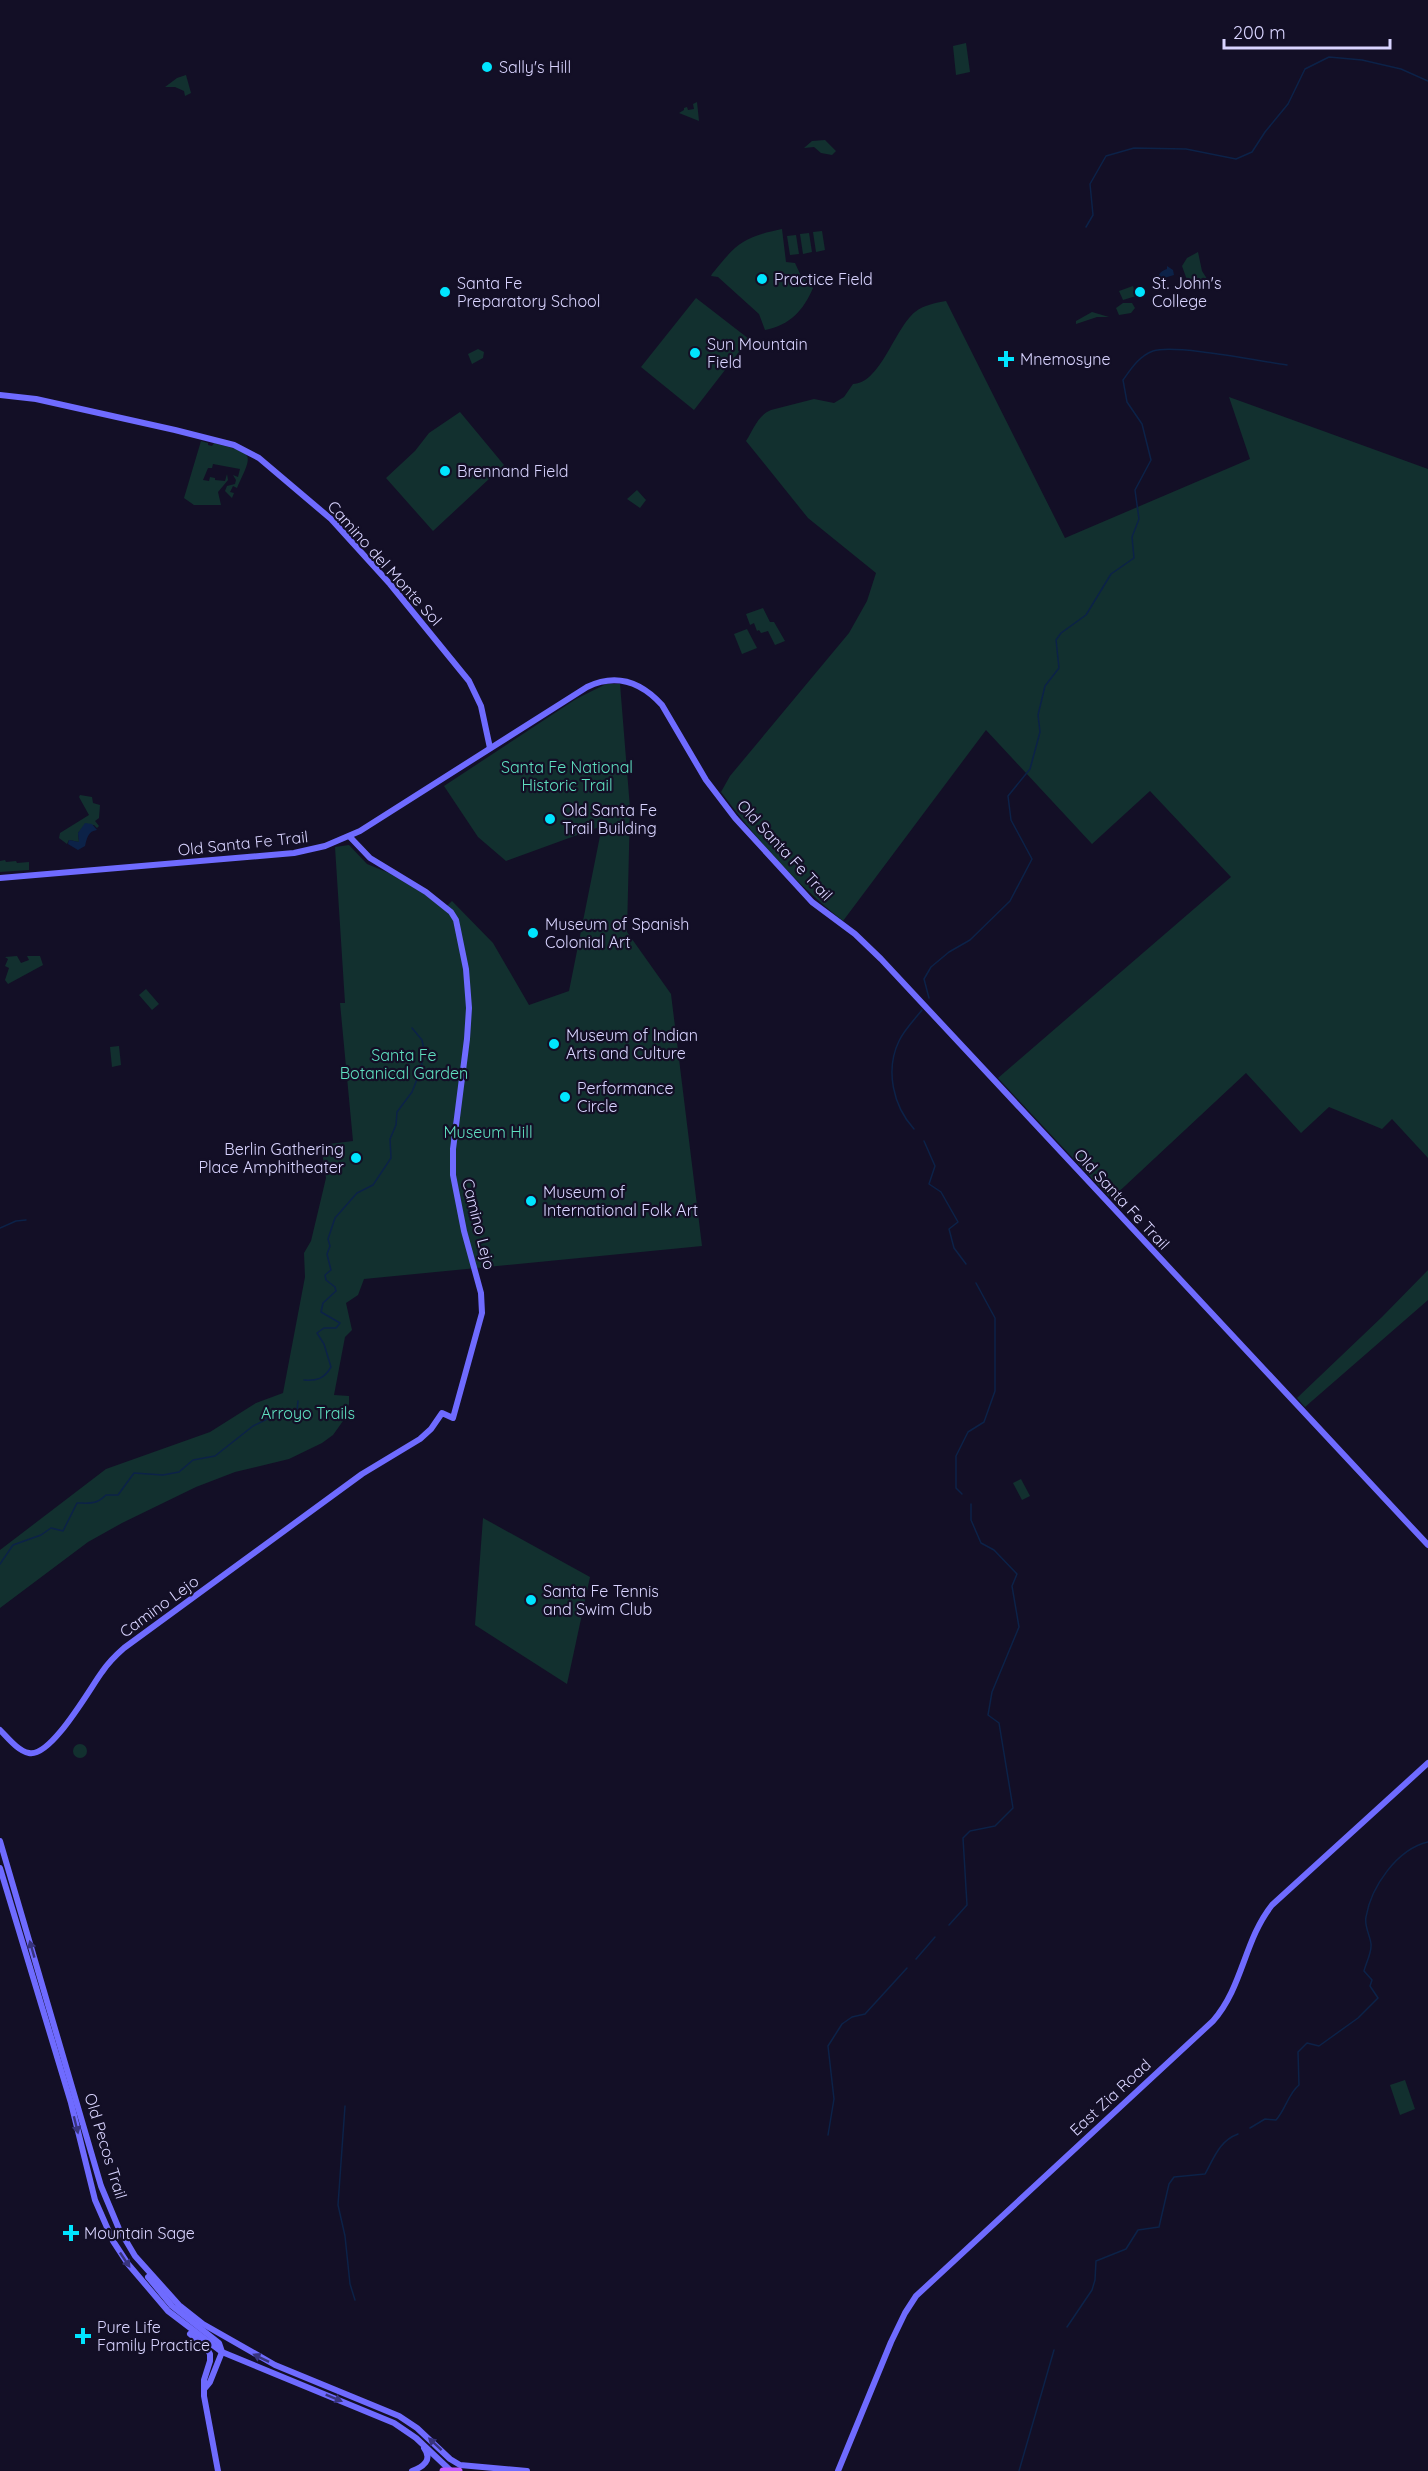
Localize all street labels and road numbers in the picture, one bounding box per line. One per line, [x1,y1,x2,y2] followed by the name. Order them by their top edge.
[324,496,446,630] street label: Camino del Monte Sol
[733,795,837,905] street label: Old Santa Fe Trail
[177,826,309,860] street label: Old Santa Fe Trail
[1070,1144,1174,1254] street label: Old Santa Fe Trail
[458,1176,500,1272] street label: Camino Lejo
[116,1571,202,1641] street label: Camino Lejo
[1065,2054,1155,2140] street label: East Zia Road
[80,2091,132,2201] street label: Old Pecos Trail

